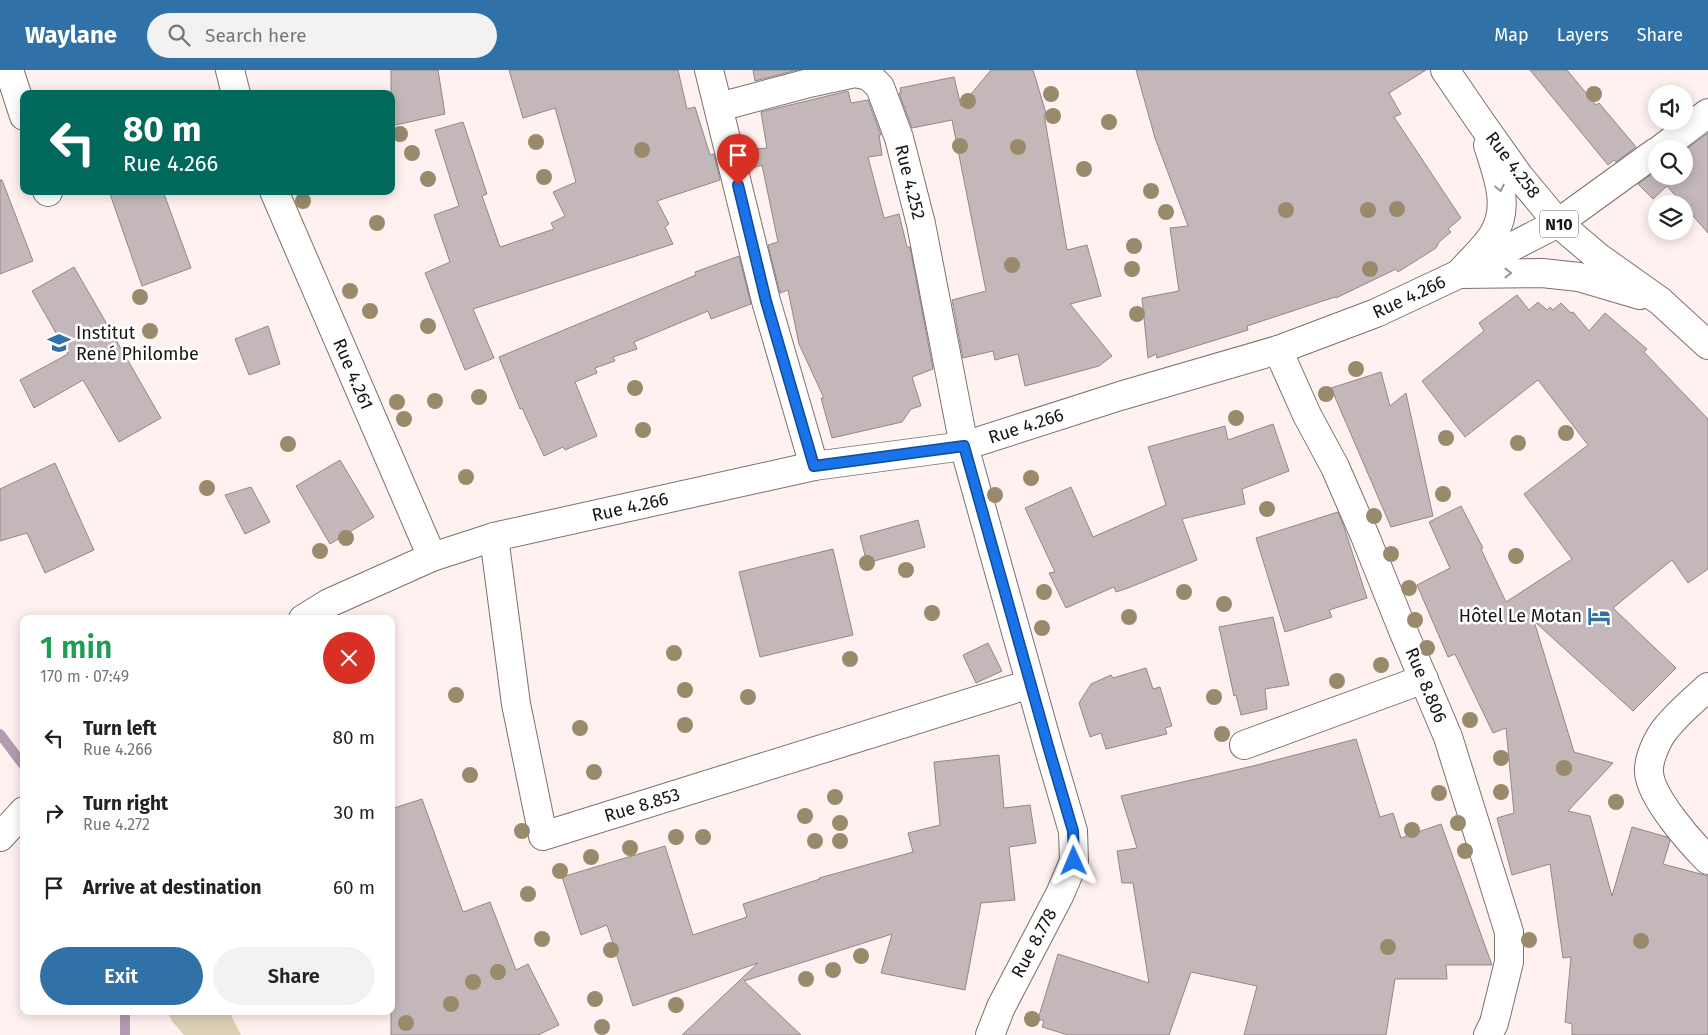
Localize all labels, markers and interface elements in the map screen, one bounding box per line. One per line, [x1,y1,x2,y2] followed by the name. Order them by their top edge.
[147,13,497,58] search box
[25,21,117,49] text: Waylane
[165,21,193,49] icon: search
[205,24,307,47] text: Search here
[1494,24,1529,46] text: Map
[1557,24,1609,46] text: Layers
[1637,24,1683,46] text: Share
[1648,85,1693,240] map controls
[1648,85,1693,130] button: sound
[123,108,202,150] text: 80 m
[40,110,105,175] icon: left
[1481,127,1545,203] street label: Rue 4.258
[717,134,759,185] pin
[1648,140,1693,185] button: search
[724,141,752,169] icon: arrive
[890,142,930,222] street label: Rue 4.252
[123,150,218,177] text: Rue 4.266
[1494,183,1505,192] one-way arrow
[1648,195,1693,240] button: layers
[1540,210,1578,238] road number: N10
[1504,268,1512,278] one-way arrow
[1369,271,1449,323] street label: Rue 4.266
[76,322,199,365] place label: Institut René Philombe
[46,330,72,356] school or university icon: Institut René Philombe
[328,335,378,413] street label: Rue 4.261
[986,403,1066,449] street label: Rue 4.266
[590,488,670,526] street label: Rue 4.266
[1586,603,1612,629] hotel icon: Hôtel Le Motan
[1459,605,1582,627] place label: Hôtel Le Motan
[40,630,112,666] text: 1 min
[323,632,375,684] button: close
[1400,644,1452,726] street label: Rue 8.806
[40,667,129,686] text: 170 m · 07:49
[83,717,157,740] text: Turn left
[40,724,68,752] icon: left
[333,726,375,749] text: 80 m
[83,740,152,759] text: Rue 4.266
[601,783,683,827] street label: Rue 8.853
[83,792,168,815] text: Turn right
[40,799,68,827] icon: right
[334,801,375,824] text: 30 m
[83,815,150,834] text: Rue 4.272
[1047,834,1099,886] position arrow
[40,874,68,902] icon: arrive
[83,876,262,899] text: Arrive at destination
[333,876,375,899] text: 60 m
[1007,904,1062,982] street label: Rue 8.778
[40,947,203,1005] button: Exit
[213,947,375,1005] button: Share

